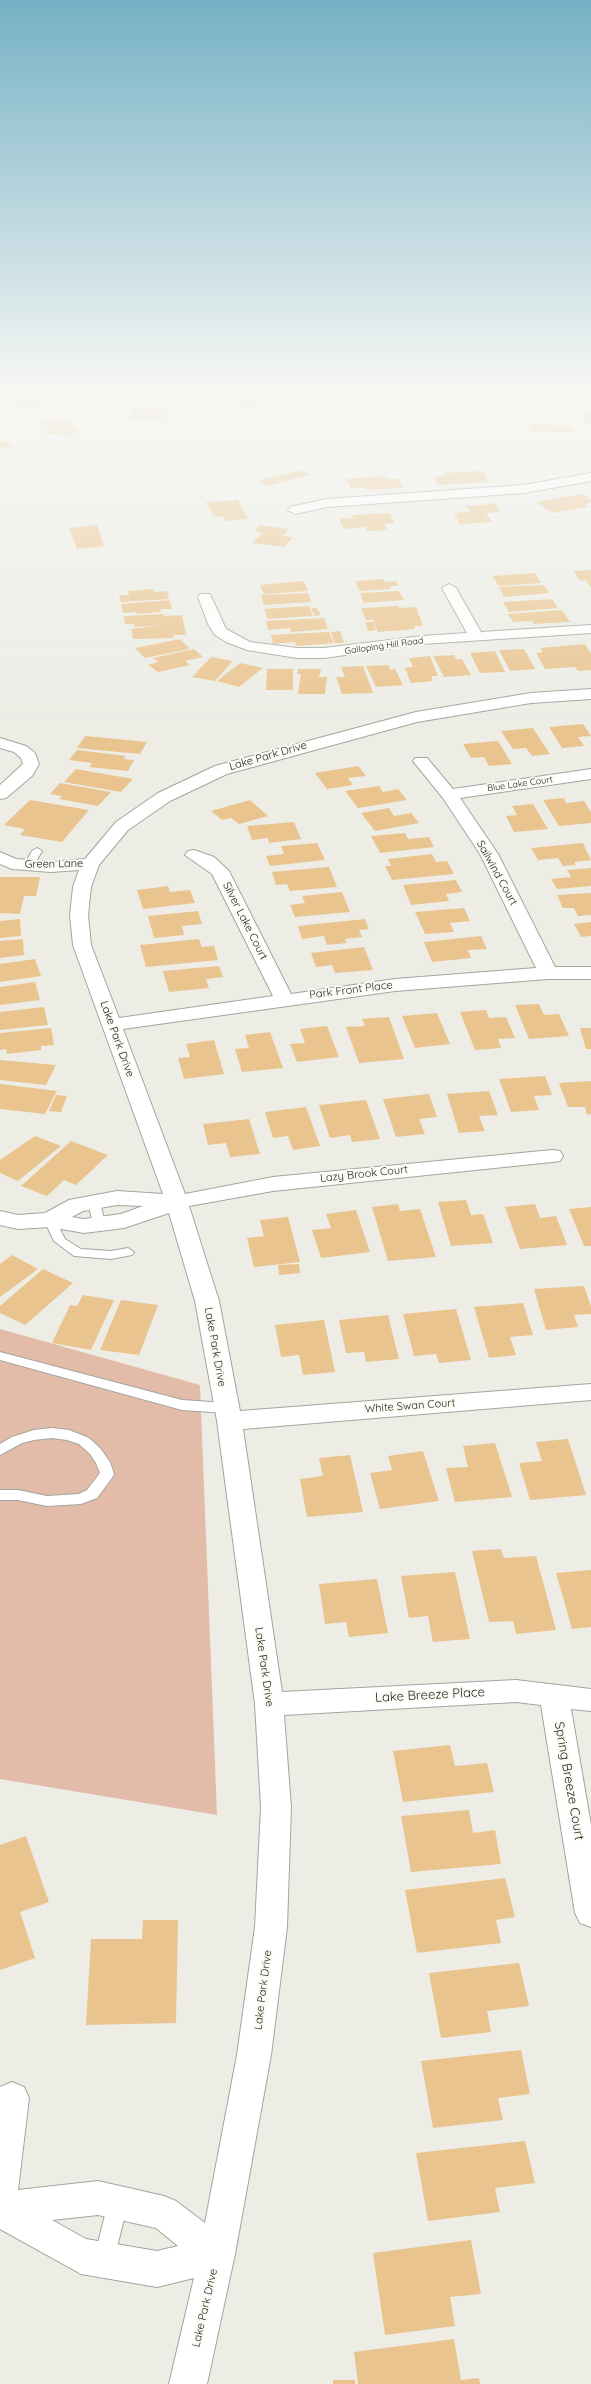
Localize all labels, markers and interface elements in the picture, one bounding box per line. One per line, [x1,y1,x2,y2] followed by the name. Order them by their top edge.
[344,635,424,657] street label: Galloping Hill Road
[228,739,308,773] street label: Lake Park Drive
[487,774,553,794] street label: Blue Lake Court
[474,838,520,908] street label: Sailwind Court
[25,857,83,871] street label: Green Lane
[220,880,270,962] street label: Silver Lake Court
[309,978,393,1002] street label: Park Front Place
[97,999,137,1079] street label: Lake Park Drive
[319,1163,409,1185] street label: Lazy Brook Court
[202,1306,228,1388] street label: Lake Park Drive
[364,1396,456,1416] street label: White Swan Court
[252,1626,276,1708] street label: Lake Park Drive
[375,1684,485,1706] street label: Lake Breeze Place
[551,1720,587,1842] street label: Spring Breeze Court
[252,1949,274,2031] street label: Lake Park Drive
[190,2267,220,2349] street label: Lake Park Drive

